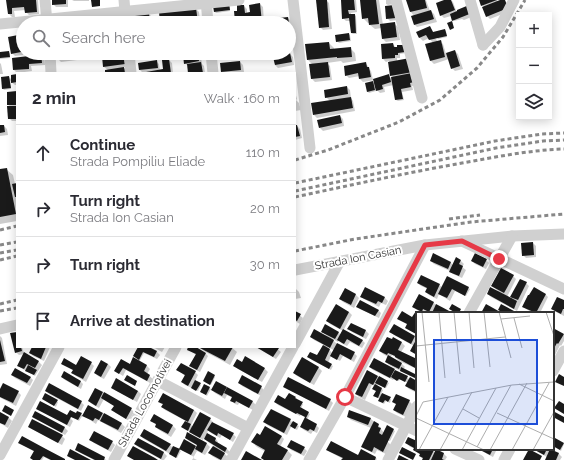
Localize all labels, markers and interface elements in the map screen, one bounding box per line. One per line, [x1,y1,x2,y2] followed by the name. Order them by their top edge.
[516,12,552,120] map controls
[516,12,552,48] button: +
[16,16,296,60] search box
[30,27,52,49] icon: search
[62,29,145,47] text: Search here
[516,48,552,84] button: −
[516,84,552,120] button: layers
[32,88,76,108] text: 2 min
[204,91,280,106] text: Walk · 160 m
[70,136,135,154] text: Continue
[32,142,54,164] icon: ahead
[246,145,280,160] text: 110 m
[70,154,205,169] text: Strada Pompiliu Eliade
[70,192,140,210] text: Turn right
[32,198,54,220] icon: right
[250,201,280,216] text: 20 m
[70,210,174,225] text: Strada Ion Casian
[314,243,402,273] street label: Strada Ion Casian
[490,250,508,268] route end
[32,254,54,276] icon: right
[70,256,140,274] text: Turn right
[250,257,280,272] text: 30 m
[32,310,54,332] icon: arrive
[70,312,215,330] text: Arrive at destination
[416,312,554,450] inset map
[115,357,175,449] street label: Strada Locomotivei
[336,388,354,406] route start

